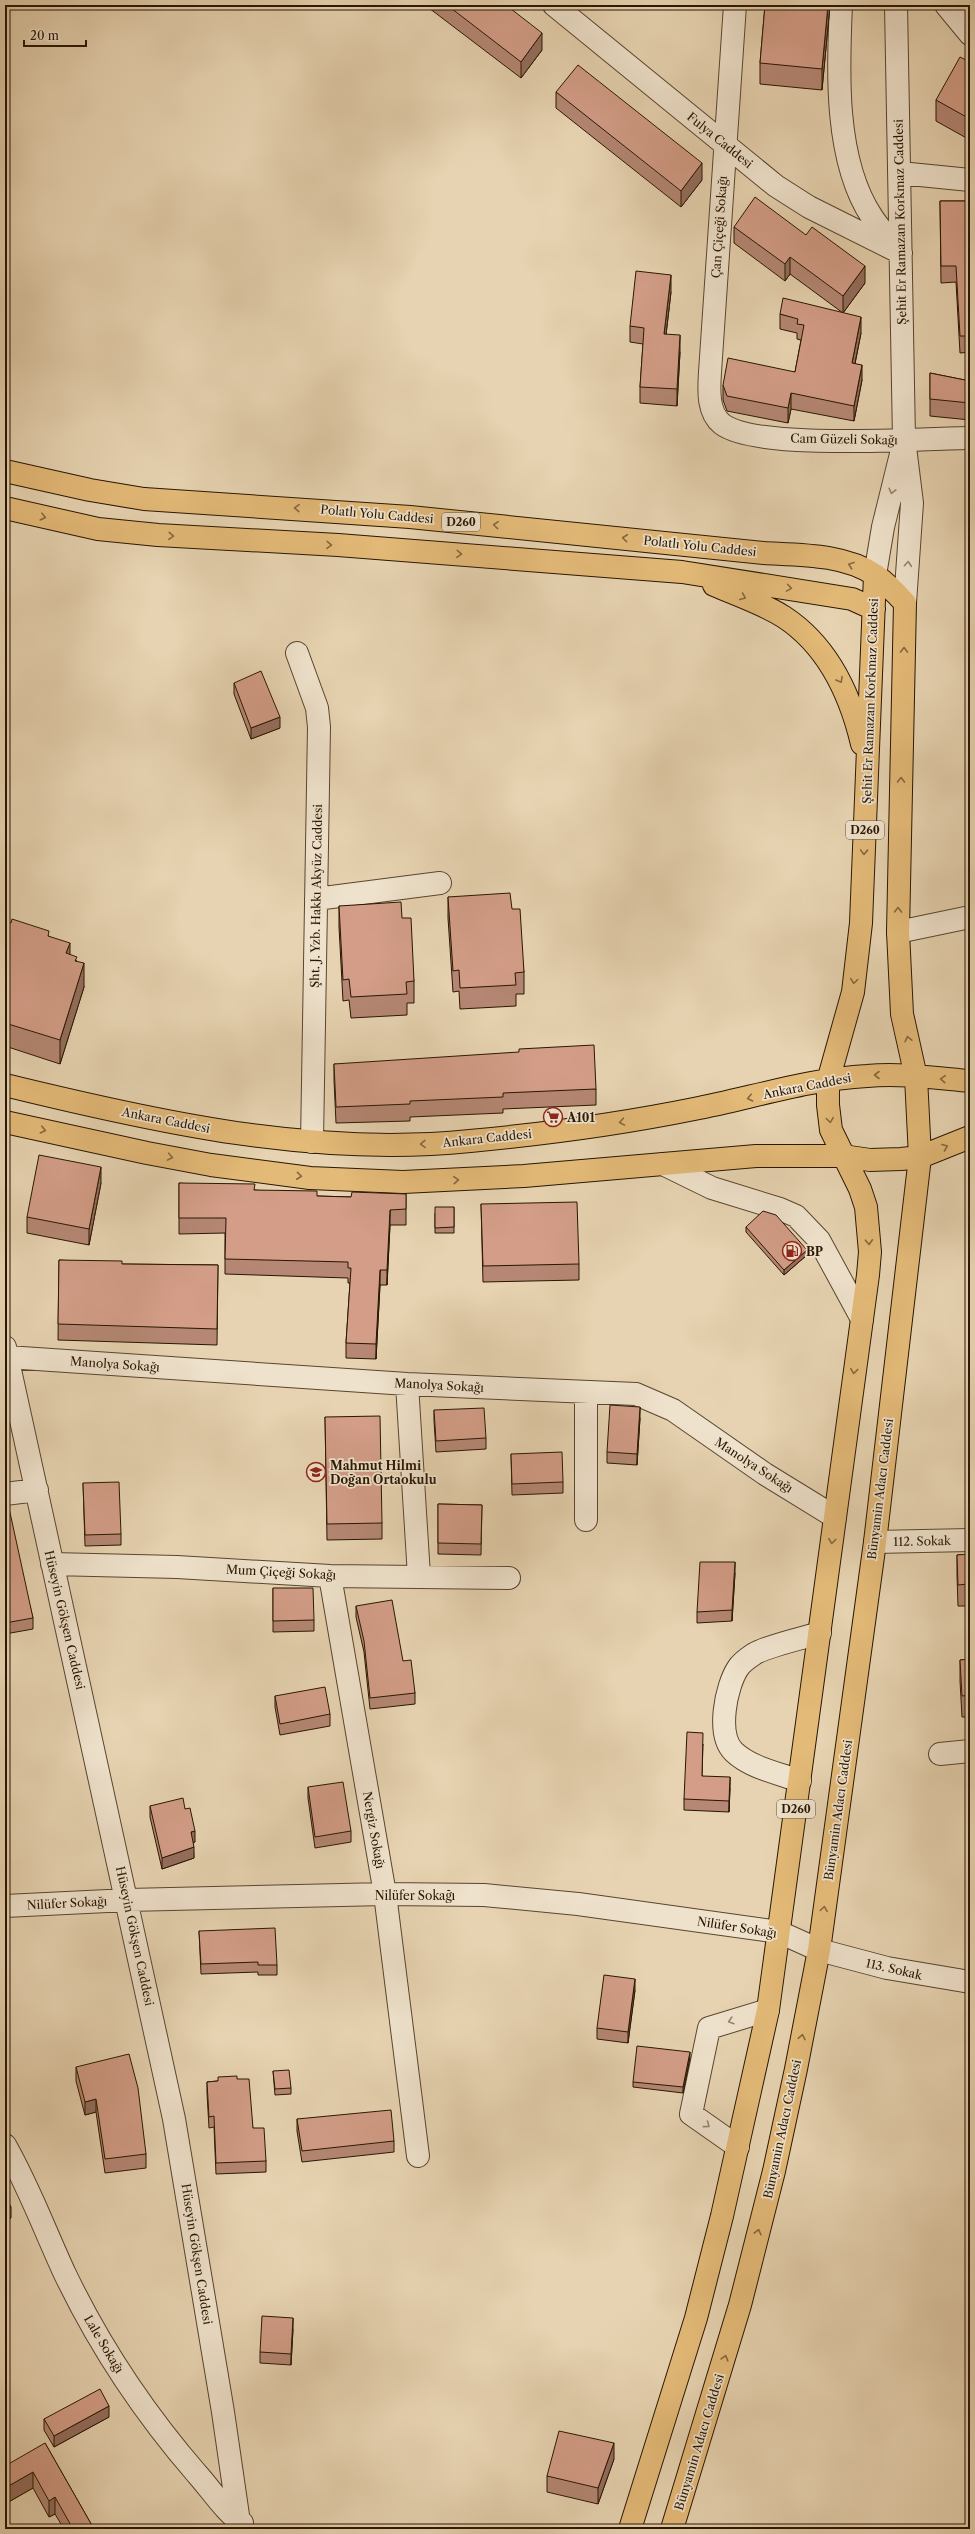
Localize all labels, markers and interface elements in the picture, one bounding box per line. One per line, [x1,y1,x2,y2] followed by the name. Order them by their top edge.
[24,22,86,48] scale bar
[30,28,59,43] text: 20 m
[684,109,756,171] street label: Fulya Caddesi
[891,119,909,325] street label: Şehit Er Ramazan Korkmaz Caddesi
[708,175,730,279] street label: Çan Çiçeği Sokağı
[790,431,898,447] street label: Cam Güzeli Sokağı
[888,488,896,494] one-way arrow
[320,502,435,526] street label: Polatlı Yolu Caddesi
[294,504,300,512] one-way arrow
[40,513,46,521] one-way arrow
[442,513,480,531] road number: D260
[493,520,499,529] one-way arrow
[168,532,174,540] one-way arrow
[643,533,758,559] street label: Polatlı Yolu Caddesi
[622,534,628,543] one-way arrow
[326,540,332,549] one-way arrow
[456,550,462,559] one-way arrow
[848,561,855,569] one-way arrow
[903,561,912,567] one-way arrow
[786,583,792,592] one-way arrow
[740,593,747,601] one-way arrow
[859,598,881,804] street label: Şehit Er Ramazan Korkmaz Caddesi
[900,647,908,653] one-way arrow
[836,675,843,683] one-way arrow
[897,777,905,783] one-way arrow
[307,804,325,988] street label: Şht. J. Yzb. Hakkı Akyüz Caddesi
[846,821,884,839] road number: D260
[860,849,868,855] one-way arrow
[894,907,902,913] one-way arrow
[850,978,859,984] one-way arrow
[904,1036,912,1042] one-way arrow
[761,1070,853,1102] street label: Ankara Caddesi
[874,1071,880,1079] one-way arrow
[940,1074,946,1083] one-way arrow
[746,1093,753,1101] one-way arrow
[120,1104,212,1136] street label: Ankara Caddesi
[542,1106,564,1128] supermarket icon: A101
[566,1110,595,1125] place label: A101
[619,1117,625,1126] one-way arrow
[825,1117,834,1123] one-way arrow
[40,1126,46,1134] one-way arrow
[441,1126,533,1150] street label: Ankara Caddesi
[420,1140,426,1148] one-way arrow
[941,1143,948,1152] one-way arrow
[167,1153,173,1161] one-way arrow
[296,1172,302,1181] one-way arrow
[453,1176,459,1184] one-way arrow
[865,1239,874,1245] one-way arrow
[781,1240,803,1262] fuel station icon: BP
[806,1244,823,1259] place label: BP
[70,1353,161,1375] street label: Manolya Sokağı
[850,1368,859,1374] one-way arrow
[394,1375,485,1395] street label: Manolya Sokağı
[864,1417,896,1560] street label: Bünyamin Adacı Caddesi
[712,1434,796,1496] street label: Manolya Sokağı
[330,1458,437,1487] place label: Mahmut Hilmi Doğan Ortaokulu
[305,1461,327,1483] school or university icon: Mahmut Hilmi Doğan Ortaokulu
[893,1533,952,1549] street label: 112. Sokak
[828,1538,837,1544] one-way arrow
[42,1549,88,1691] street label: Hüseyin Gökşen Caddesi
[226,1562,337,1582] street label: Mum Çiçeği Sokağı
[821,1738,855,1881] street label: Bünyamin Adacı Caddesi
[360,1790,388,1870] street label: Nergiz Sokağı
[777,1800,815,1818] road number: D260
[113,1865,157,2008] street label: Hüseyin Gökşen Caddesi
[375,1888,456,1903] street label: Nilüfer Sokağı
[26,1893,108,1913] street label: Nilüfer Sokağı
[819,1906,828,1912] one-way arrow
[696,1913,778,1941] street label: Nilüfer Sokağı
[864,1955,925,1983] street label: 113. Sokak
[727,2016,734,2025] one-way arrow
[797,2034,805,2040] one-way arrow
[760,2058,804,2200] street label: Bünyamin Adacı Caddesi
[703,2120,710,2128] one-way arrow
[178,2182,216,2326] street label: Hüseyin Gökşen Caddesi
[754,2229,762,2236] one-way arrow
[81,2312,127,2376] street label: Lale Sokağı
[720,2355,729,2362] one-way arrow
[671,2372,727,2512] street label: Bünyamin Adacı Caddesi

